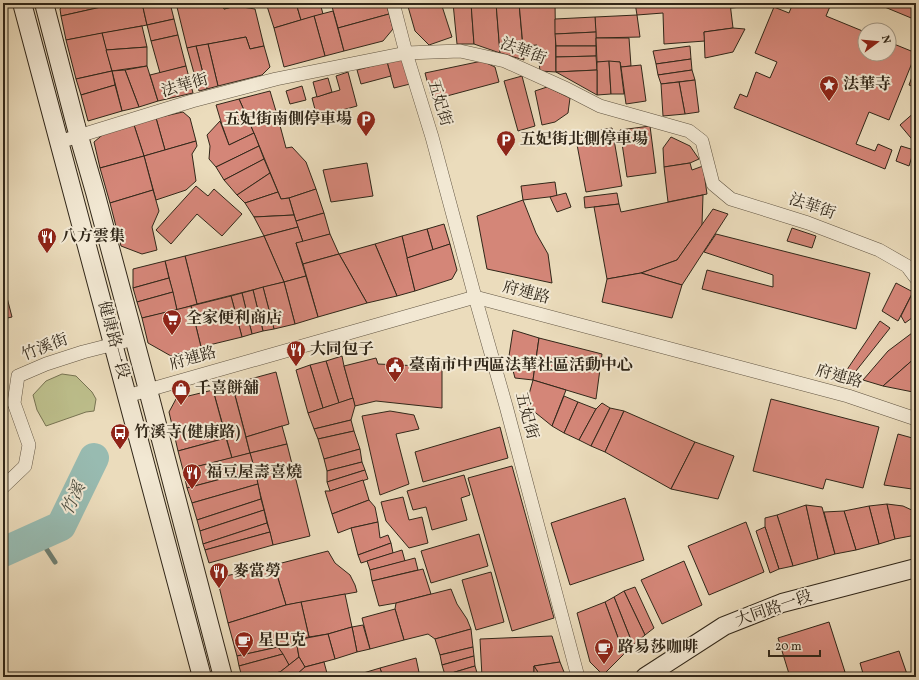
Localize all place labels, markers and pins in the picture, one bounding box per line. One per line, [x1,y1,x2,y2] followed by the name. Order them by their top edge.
[818,74,840,102] place icon: 法華寺
[843,74,891,96] place label: 法華寺
[224,109,352,131] place label: 五妃街南側停車場
[355,109,377,137] parking icon: 五妃街南側停車場
[495,129,517,157] parking icon: 五妃街北側停車場
[520,129,648,151] place label: 五妃街北側停車場
[36,226,58,254] restaurant icon: 八方雲集
[61,226,125,248] place label: 八方雲集
[161,308,183,336] supermarket icon: 全家便利商店
[186,308,282,330] place label: 全家便利商店
[285,339,307,367] restaurant icon: 大同包子
[310,339,374,361] place label: 大同包子
[384,355,406,383] public building icon: 臺南市中西區法華社區活動中心
[409,355,633,377] place label: 臺南市中西區法華社區活動中心
[170,378,192,406] shop icon: 千喜餅舖
[195,378,259,400] place label: 千喜餅舖
[109,422,131,450] bus stop icon: 竹溪寺(健康路)
[134,422,240,444] place label: 竹溪寺(健康路)
[181,462,203,490] restaurant icon: 福豆屋壽喜燒
[206,462,302,484] place label: 福豆屋壽喜燒
[208,561,230,589] restaurant icon: 麥當勞
[233,561,281,583] place label: 麥當勞
[233,630,255,658] cafe icon: 星巴克
[258,630,306,652] place label: 星巴克
[593,637,615,665] cafe icon: 路易莎咖啡
[618,637,698,659] place label: 路易莎咖啡

